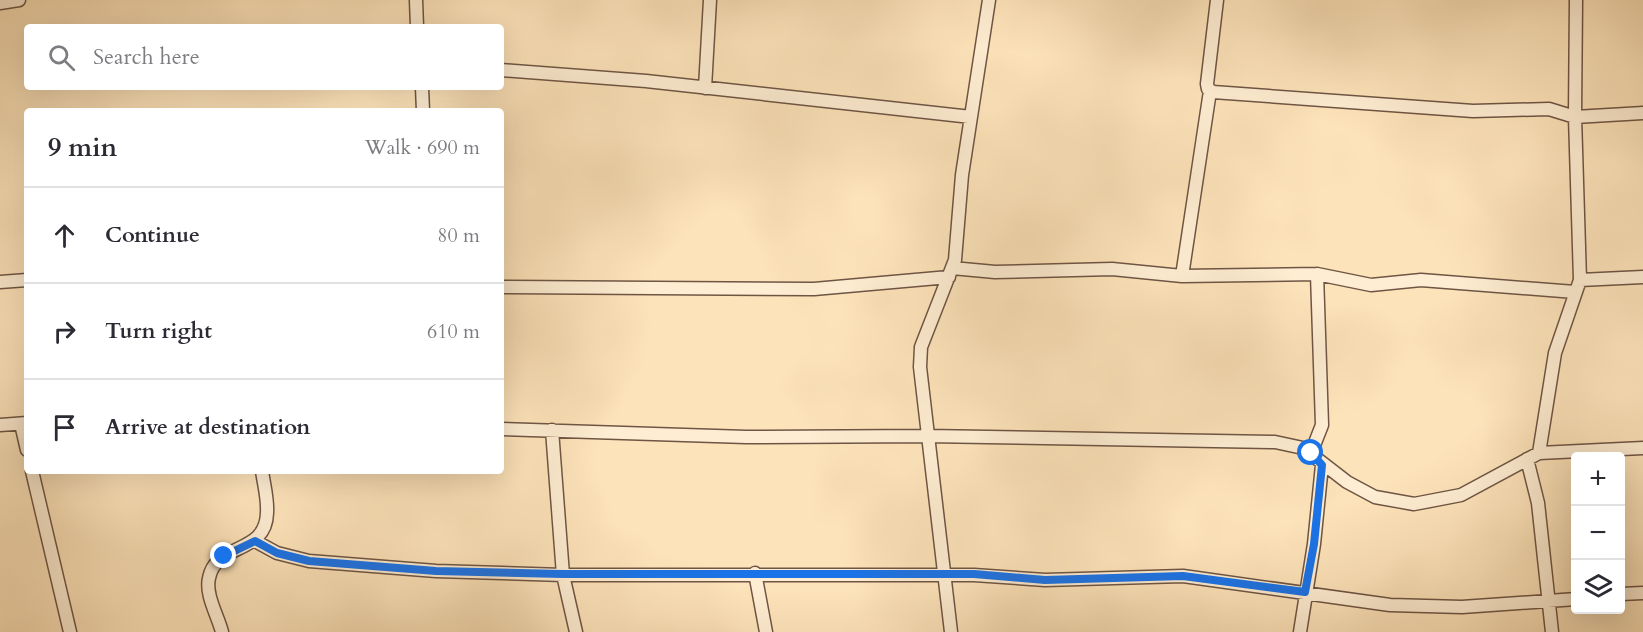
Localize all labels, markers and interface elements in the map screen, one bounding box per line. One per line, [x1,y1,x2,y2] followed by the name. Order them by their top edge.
[24,24,504,90] search box
[45,41,78,74] icon: search
[93,42,200,72] text: Search here
[48,130,117,165] text: 9 min
[365,134,480,161] text: Walk · 690 m
[48,219,81,252] icon: ahead
[105,220,200,250] text: Continue
[437,222,480,249] text: 80 m
[48,315,81,348] icon: right
[105,316,212,346] text: Turn right
[427,318,480,345] text: 610 m
[48,411,81,444] icon: arrive
[105,412,310,442] text: Arrive at destination
[1297,439,1323,465] route start
[1571,452,1625,614] map controls
[1571,452,1625,506] button: +
[1571,506,1625,560] button: −
[210,542,236,568] route end
[1571,560,1625,614] button: layers

